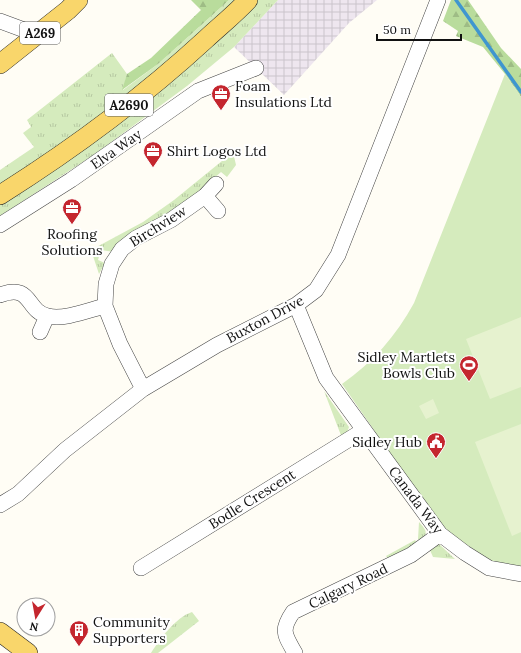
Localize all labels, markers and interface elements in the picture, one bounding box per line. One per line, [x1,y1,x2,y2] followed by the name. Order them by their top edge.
[377,16,461,42] scale bar
[20,22,60,44] road number: A269
[383,22,411,37] text: 50 m
[235,77,332,111] place label: Foam Insulations Ltd
[210,83,232,111] office icon: Foam Insulations Ltd
[105,94,153,116] road number: A2690
[87,125,145,173] street label: Elva Way
[142,140,164,168] office icon: Shirt Logos Ltd
[167,142,267,160] place label: Shirt Logos Ltd
[61,197,83,225] office icon: Roofing Solutions
[126,201,191,251] street label: Birchview
[42,225,102,259] place label: Roofing Solutions
[223,291,307,347] street label: Buxton Drive
[358,348,455,382] place label: Sidley Martlets Bowls Club
[458,354,480,382] sports icon: Sidley Martlets Bowls Club
[425,431,447,459] public building icon: Sidley Hub
[352,433,422,451] place label: Sidley Hub
[385,463,448,538] street label: Canada Way
[205,465,299,533] street label: Bodle Crescent
[306,559,390,613] street label: Calgary Road
[16,597,56,637] north arrow
[93,613,170,647] place label: Community Supporters
[28,619,40,635] text: N
[68,619,90,647] building icon: Community Supporters

